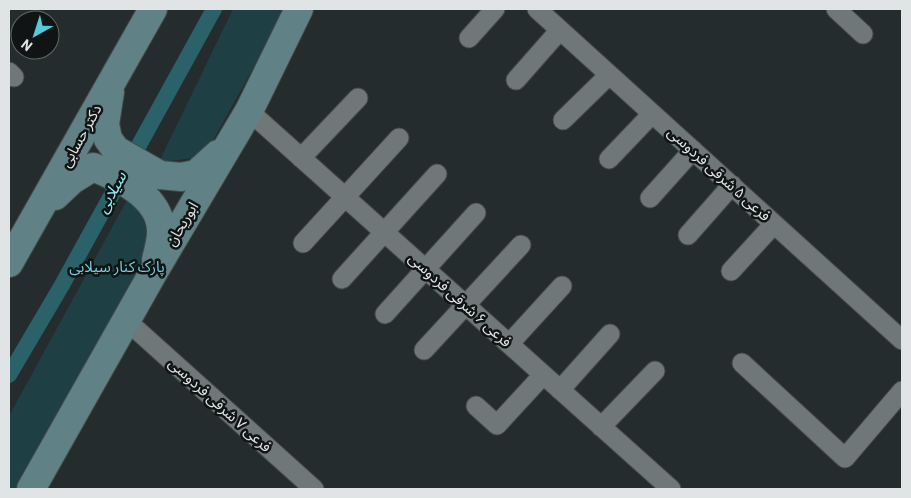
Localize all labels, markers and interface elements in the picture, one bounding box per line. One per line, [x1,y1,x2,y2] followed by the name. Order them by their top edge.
[10,10,60,60] north arrow
[18,36,35,55] text: N
[56,101,106,170] street label: دکتر حسابی
[664,122,775,225] street label: فرعی ۵ شرقی فردوسی
[92,167,131,216] water label: سیلابی
[161,198,202,249] street label: ابوریحان
[405,248,516,351] street label: فرعی ۶ شرقی فردوسی
[69,257,165,277] park label: پارک کنار سیلابی
[165,353,276,456] street label: فرعی ۷ شرقی فردوسی

